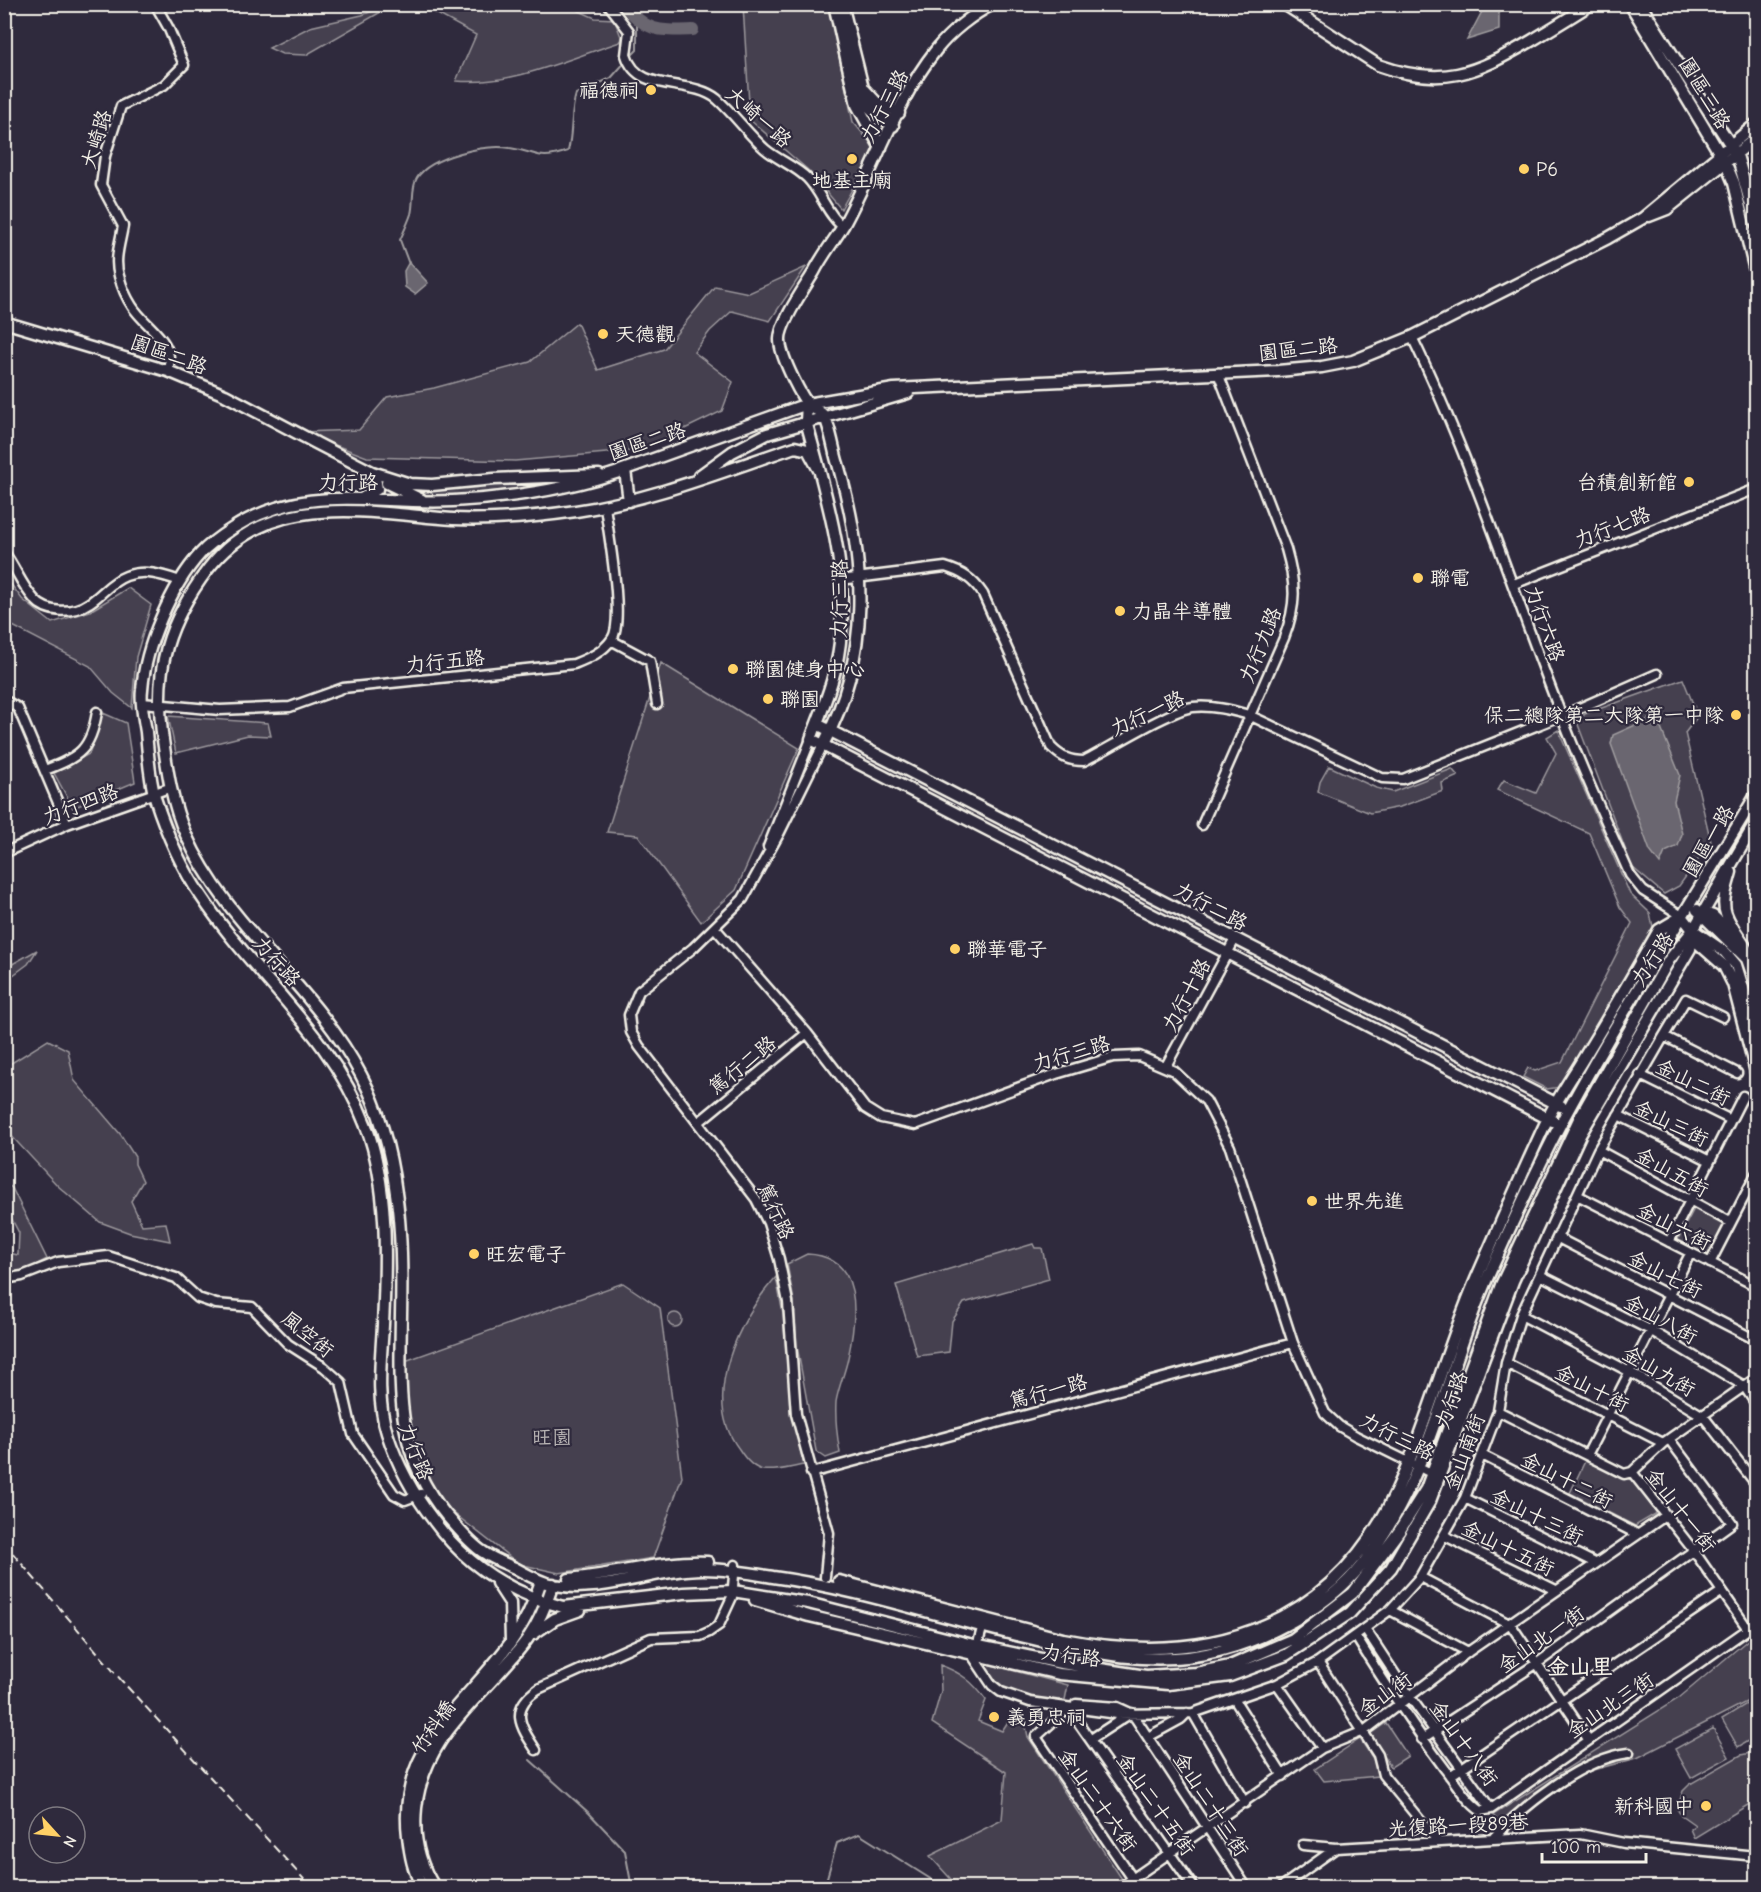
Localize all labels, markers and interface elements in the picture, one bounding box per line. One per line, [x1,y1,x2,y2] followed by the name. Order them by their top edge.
[1674,53,1736,134] street label: 園區三路
[856,65,914,147] street label: 力行三路
[579,79,639,102] place label: 福德祠
[721,82,797,153] street label: 大崎一路
[644,83,658,97] marker: 福德祠
[77,106,117,171] street label: 大崎路
[845,152,859,166] marker: 地基主廟
[1536,158,1558,181] place label: P6
[1517,162,1531,176] marker: P6
[812,169,892,192] place label: 地基主廟
[615,323,675,346] place label: 天德觀
[596,327,610,341] marker: 天德觀
[127,330,211,379] street label: 園區二路
[1257,334,1340,365] street label: 園區二路
[606,418,690,465] street label: 園區二路
[318,471,379,494] street label: 力行路
[1577,471,1677,494] place label: 台積創新館
[1682,475,1696,489] marker: 台積創新館
[1571,502,1655,553] street label: 力行七路
[827,558,852,639] street label: 力行三路
[1430,567,1470,590] place label: 聯電
[1411,571,1425,585] marker: 聯電
[1520,582,1569,666] street label: 力行六路
[1132,600,1232,623] place label: 力晶半導體
[1235,603,1286,687] street label: 力行九路
[1113,604,1127,618] marker: 力晶半導體
[404,646,487,677] street label: 力行五路
[745,658,865,681] place label: 聯園健身中心
[726,662,740,676] marker: 聯園健身中心
[1106,686,1189,741] street label: 力行一路
[780,688,820,711] place label: 聯園
[761,692,775,706] marker: 聯園
[1484,704,1724,727] place label: 保二總隊第二大隊第一中隊
[1729,708,1743,722] marker: 保二總隊第二大隊第一中隊
[39,779,123,830] street label: 力行四路
[1678,800,1739,881] street label: 園區一路
[1170,878,1252,936] street label: 力行二路
[1626,927,1679,991] street label: 力行路
[248,931,306,992] street label: 力行路
[967,938,1047,961] place label: 聯華電子
[948,942,962,956] marker: 聯華電子
[1158,954,1216,1036] street label: 力行十路
[704,1031,781,1099] street label: 篤行二路
[1030,1031,1114,1076] street label: 力行三路
[1652,1055,1734,1110] street label: 金山二街
[1630,1096,1712,1151] street label: 金山三街
[1631,1143,1712,1202] street label: 金山五街
[752,1179,799,1244] street label: 篤行路
[1324,1190,1404,1213] place label: 世界先進
[1305,1194,1319,1208] marker: 世界先進
[1633,1198,1715,1255] street label: 金山六街
[486,1243,566,1266] place label: 旺宏電子
[1624,1246,1706,1303] street label: 金山七街
[467,1247,481,1261] marker: 旺宏電子
[1620,1290,1701,1349] street label: 金山八街
[277,1307,338,1362] street label: 風空街
[1618,1341,1699,1401] street label: 金山九街
[1551,1360,1633,1417] street label: 金山十街
[1430,1367,1473,1432] street label: 力行路
[1007,1370,1091,1413] street label: 篤行一路
[1356,1408,1439,1465] street label: 力行三路
[1439,1411,1490,1494] street label: 金山南街
[394,1419,438,1484] street label: 力行路
[532,1426,572,1449] park label: 旺園
[1517,1447,1617,1513] street label: 金山十二街
[1641,1464,1720,1557] street label: 金山十一街
[1487,1484,1587,1549] street label: 金山十三街
[1458,1516,1558,1581] street label: 金山十五街
[1494,1601,1589,1678] street label: 金山北一街
[1040,1640,1103,1671] street label: 力行路
[1547,1654,1613,1680] district label: 金山里
[1354,1667,1416,1721] street label: 金山街
[1562,1668,1658,1743] street label: 金山北三街
[407,1696,460,1758] street label: 竹科橋
[1425,1696,1502,1791] street label: 金山十八街
[1006,1706,1086,1729] place label: 義勇忠祠
[987,1710,1001,1724] marker: 義勇忠祠
[1054,1745,1141,1856] street label: 金山二十六街
[1168,1748,1253,1861] street label: 金山二十三街
[1112,1749,1199,1860] street label: 金山二十五街
[1614,1795,1694,1818] place label: 新科國中
[1699,1799,1713,1813] marker: 新科國中
[27,1805,87,1865] north arrow
[1387,1810,1530,1841] street label: 光復路一段89巷
[1542,1826,1646,1864] scale bar
[59,1833,80,1850] text: N
[1551,1837,1601,1858] text: 100 m

